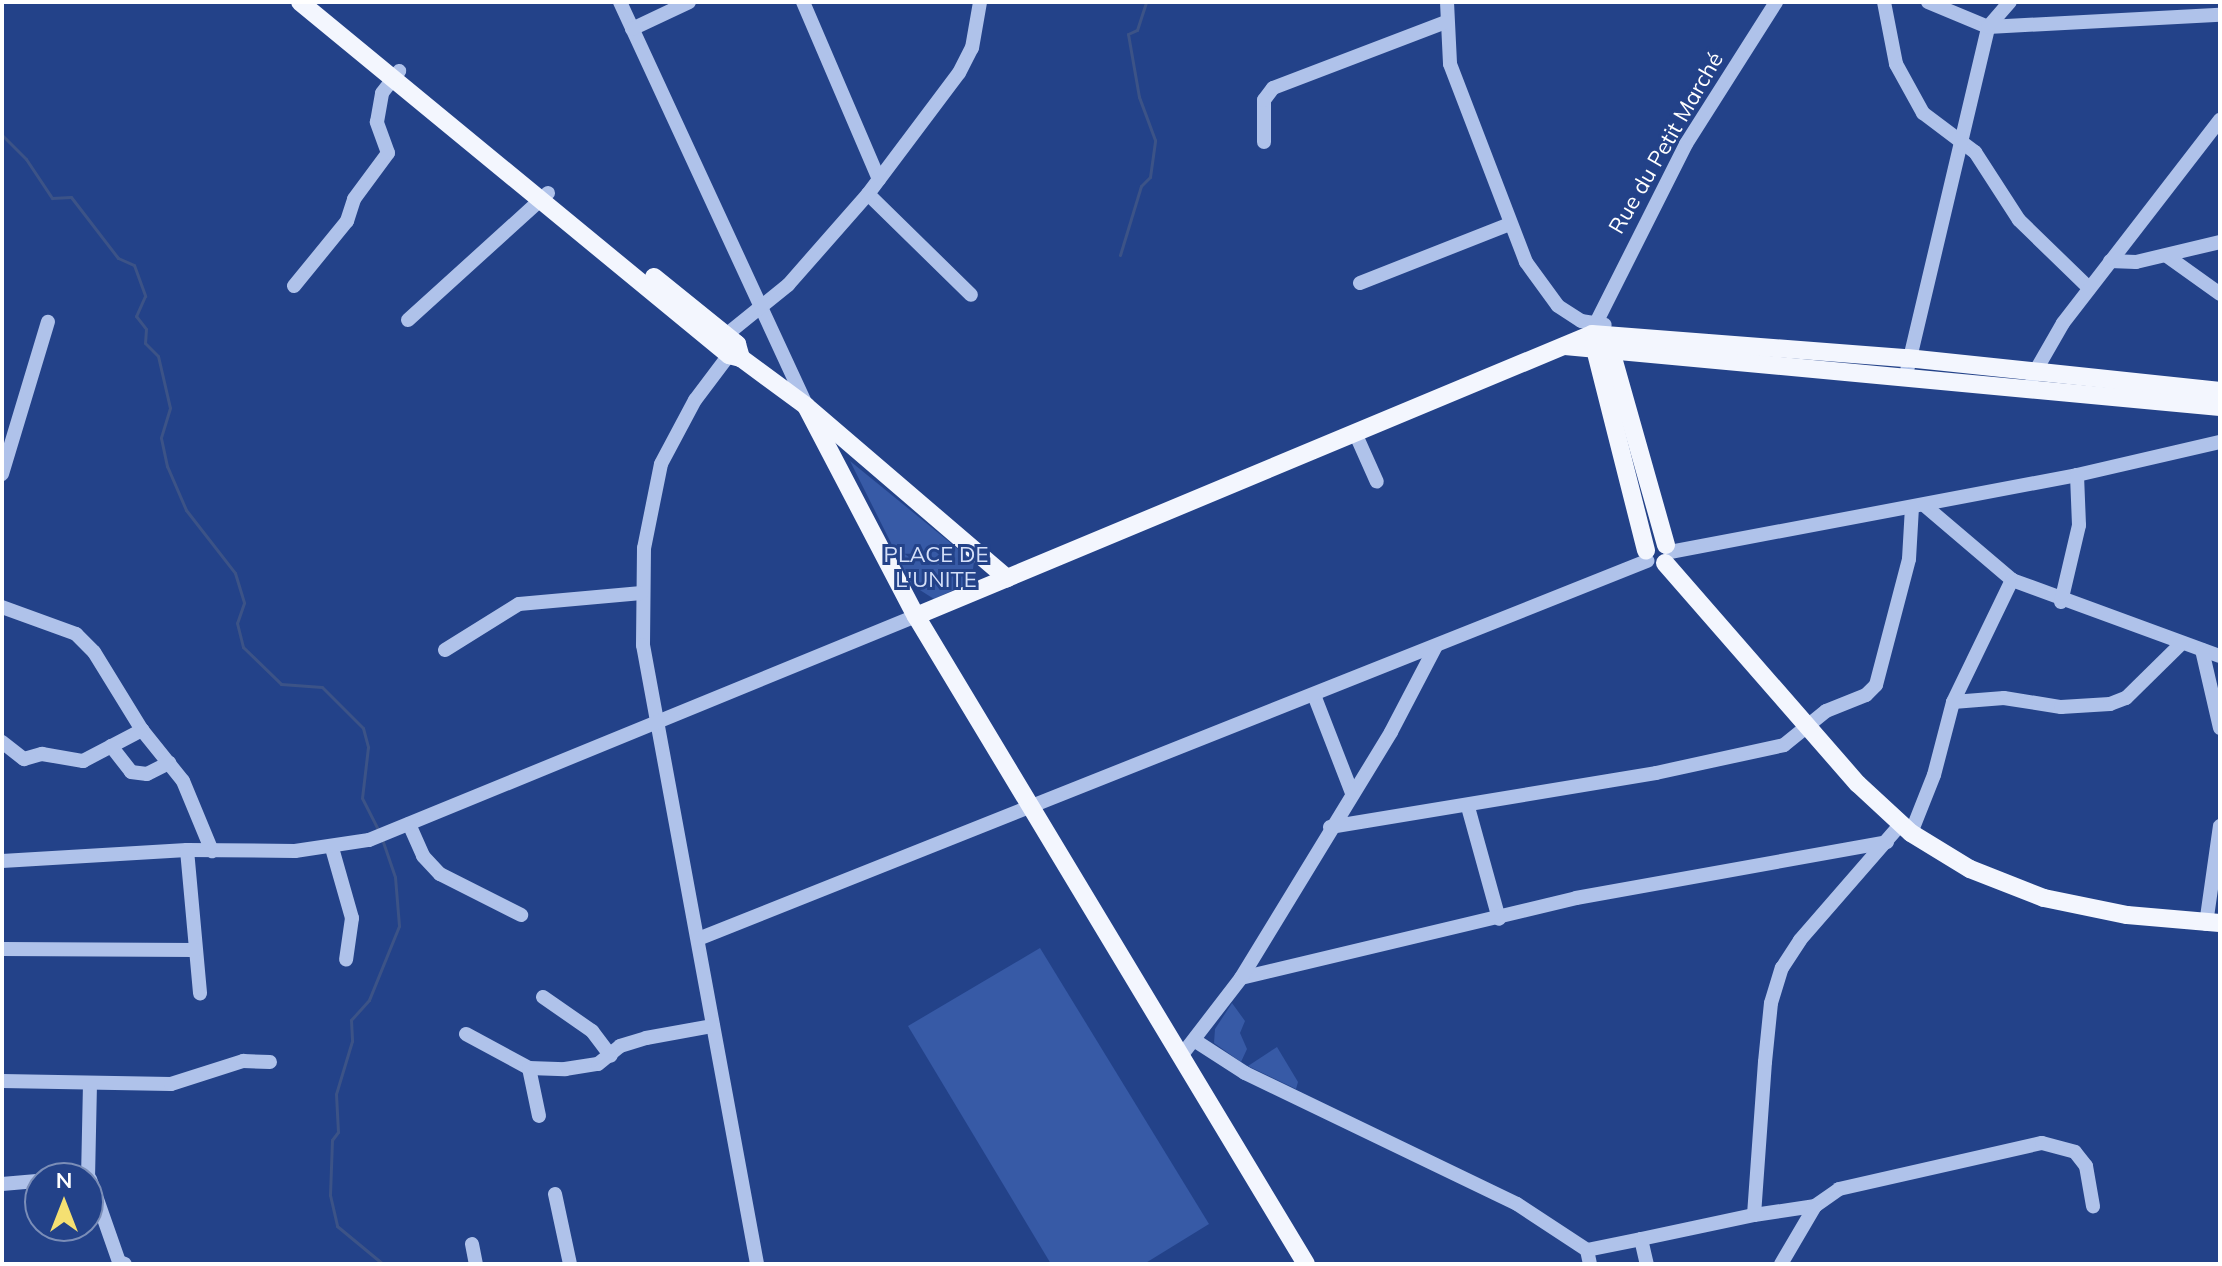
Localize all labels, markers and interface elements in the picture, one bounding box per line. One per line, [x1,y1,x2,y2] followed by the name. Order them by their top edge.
[1603,48,1729,238] street label: Rue du Petit Marché
[884,541,988,592] park label: PLACE DE L'UNITE
[24,1162,104,1242] north arrow
[56,1166,72,1194] text: N

